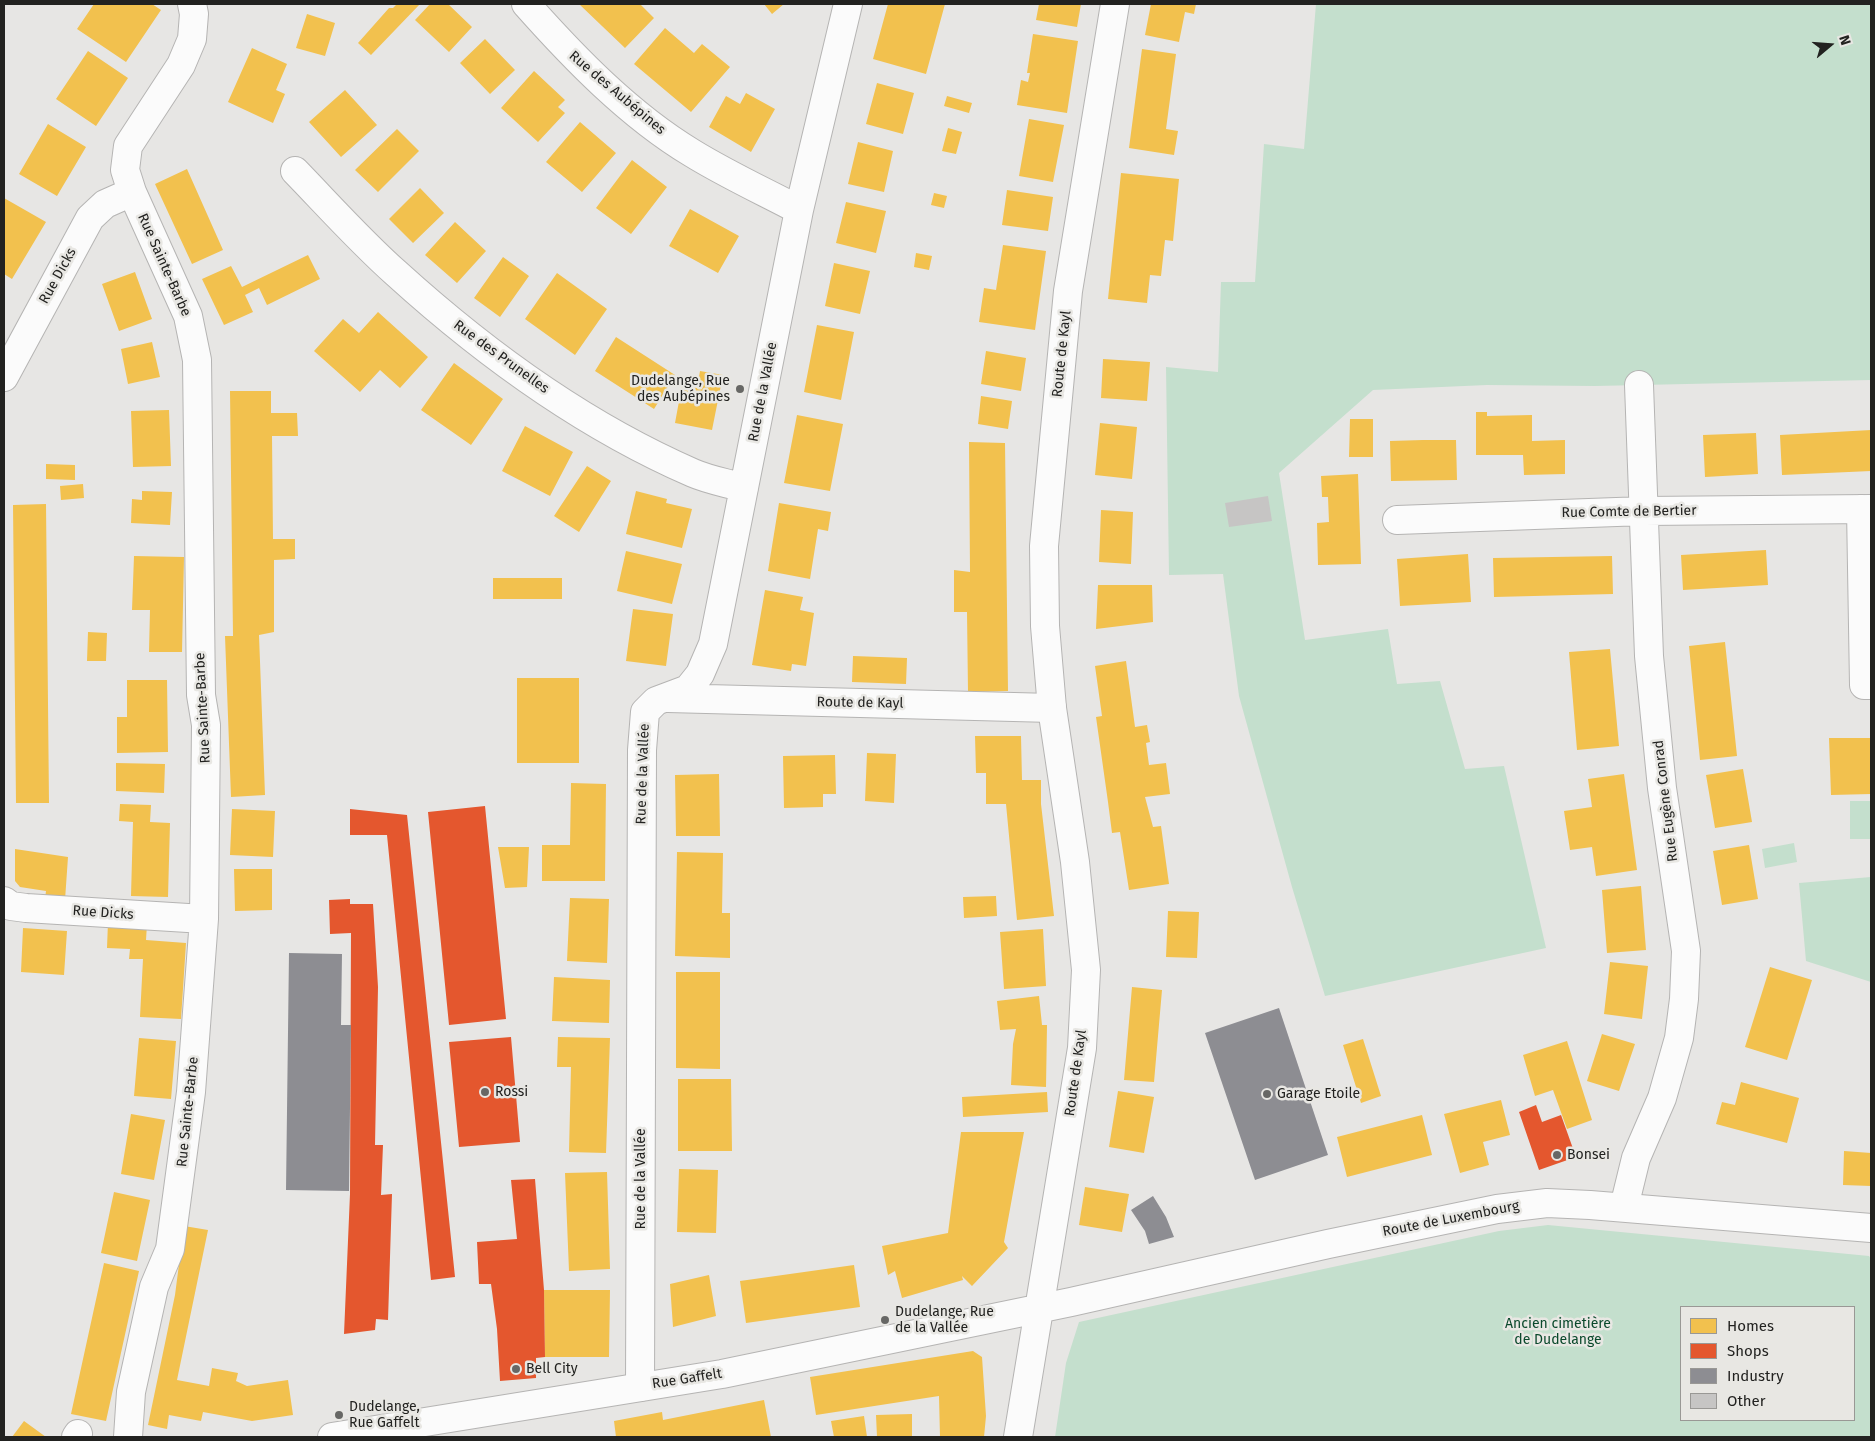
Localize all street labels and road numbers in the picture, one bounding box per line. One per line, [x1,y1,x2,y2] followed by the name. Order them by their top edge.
[565,48,669,138] street label: Rue des Aubépines
[134,211,194,319] street label: Rue Sainte-Barbe
[36,245,80,307] street label: Rue Dicks
[1049,310,1075,398] street label: Route de Kayl
[450,317,552,397] street label: Rue des Prunelles
[745,341,781,443] street label: Rue de la Vallée
[1561,502,1697,522] street label: Rue Comte de Bertier
[192,652,214,764] street label: Rue Sainte-Barbe
[816,694,904,712] street label: Route de Kayl
[633,723,653,825] street label: Rue de la Vallée
[1650,739,1682,863] street label: Rue Eugène Conrad
[72,902,134,924] street label: Rue Dicks
[1062,1029,1090,1117] street label: Route de Kayl
[174,1056,202,1168] street label: Rue Sainte-Barbe
[633,1128,649,1230] street label: Rue de la Vallée
[1381,1198,1521,1240] street label: Route de Luxembourg
[651,1365,723,1393] street label: Rue Gaffelt

